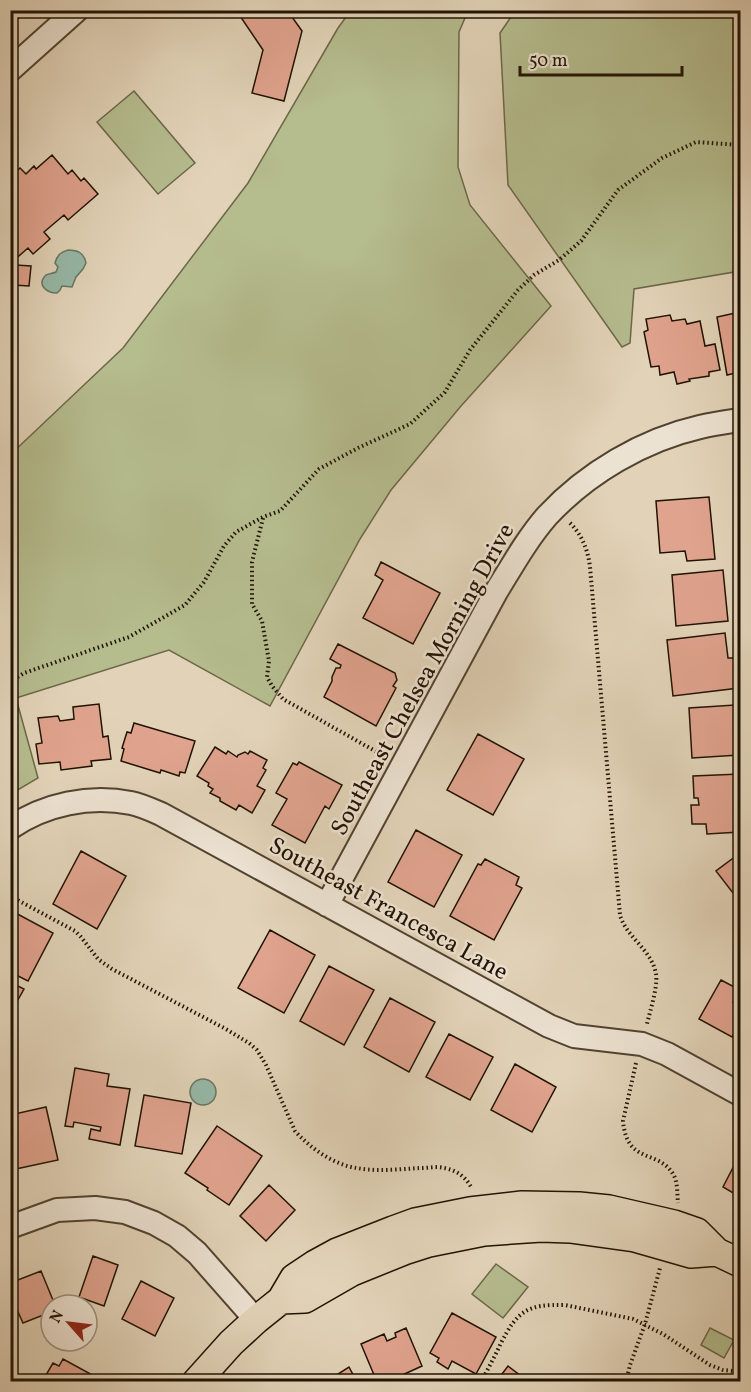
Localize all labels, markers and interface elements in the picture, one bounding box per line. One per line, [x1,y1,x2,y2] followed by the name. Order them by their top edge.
[520,39,682,77] scale bar
[529,49,568,74] text: 50 m
[323,518,524,842] street label: Southeast Chelsea Morning Drive
[262,830,514,990] street label: Southeast Francesca Lane
[39,1293,99,1353] north arrow
[45,1306,70,1327] text: N

